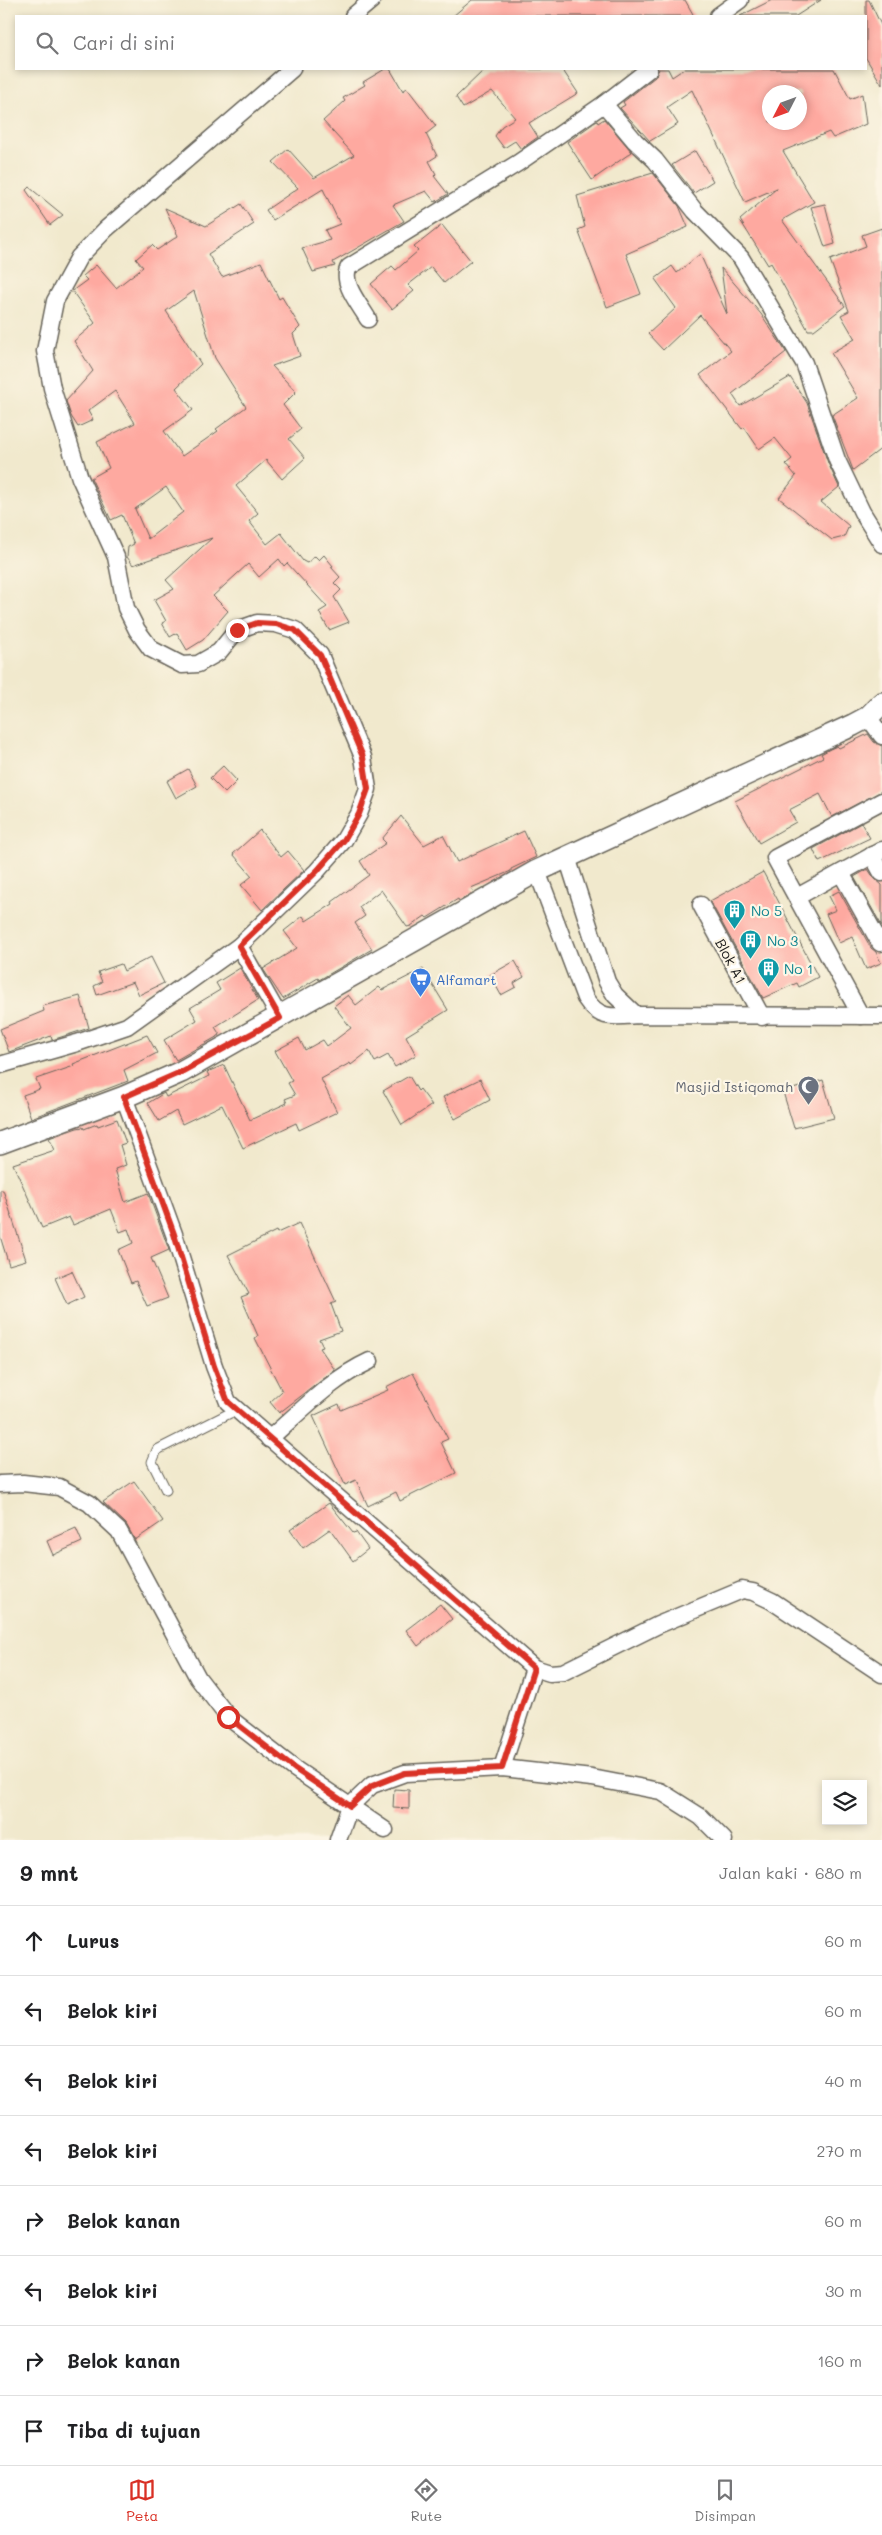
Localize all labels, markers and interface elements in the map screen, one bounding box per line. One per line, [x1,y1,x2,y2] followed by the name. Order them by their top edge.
[15,15,867,70] search box
[33,29,61,57] icon: search
[73,30,175,55] text: Cari di sini
[762,85,807,130] north arrow
[226,619,249,642] route end
[723,898,747,929] building icon: No 5
[751,901,782,920] place label: No 5
[739,928,763,959] building icon: No 3
[767,931,798,950] place label: No 3
[711,935,751,987] street label: Blok A1
[756,956,780,987] building icon: No 1
[784,959,813,978] place label: No 1
[408,967,432,998] supermarket icon: Alfamart
[436,970,496,989] place label: Alfamart
[797,1074,821,1105] mosque icon: Masjid Istiqomah
[676,1077,793,1096] place label: Masjid Istiqomah
[217,1706,240,1729] route start
[822,1780,867,1825] map controls
[822,1780,867,1825] button: layers
[20,1859,78,1886] text: 9 mnt
[719,1862,862,1883] text: Jalan kaki · 680 m
[20,1927,48,1955] icon: ahead
[67,1928,119,1953] text: Lurus
[825,1930,862,1951] text: 60 m
[20,1997,48,2025] icon: left
[67,1998,158,2023] text: Belok kiri
[825,2000,862,2021] text: 60 m
[20,2067,48,2095] icon: left
[67,2068,158,2093] text: Belok kiri
[825,2070,862,2091] text: 40 m
[20,2137,48,2165] icon: left
[67,2138,158,2163] text: Belok kiri
[816,2140,862,2161] text: 270 m
[20,2207,48,2235] icon: right
[67,2208,180,2233] text: Belok kanan
[825,2210,862,2231] text: 60 m
[20,2277,48,2305] icon: left
[67,2278,158,2303] text: Belok kiri
[825,2280,862,2301] text: 30 m
[20,2347,48,2375] icon: right
[67,2348,180,2373] text: Belok kanan
[817,2350,862,2371] text: 160 m
[20,2417,48,2445] icon: arrive
[67,2418,200,2443] text: Tiba di tujuan
[126,2476,158,2525] tab: Peta
[411,2476,442,2525] tab: Rute
[695,2476,756,2525] tab: Disimpan

